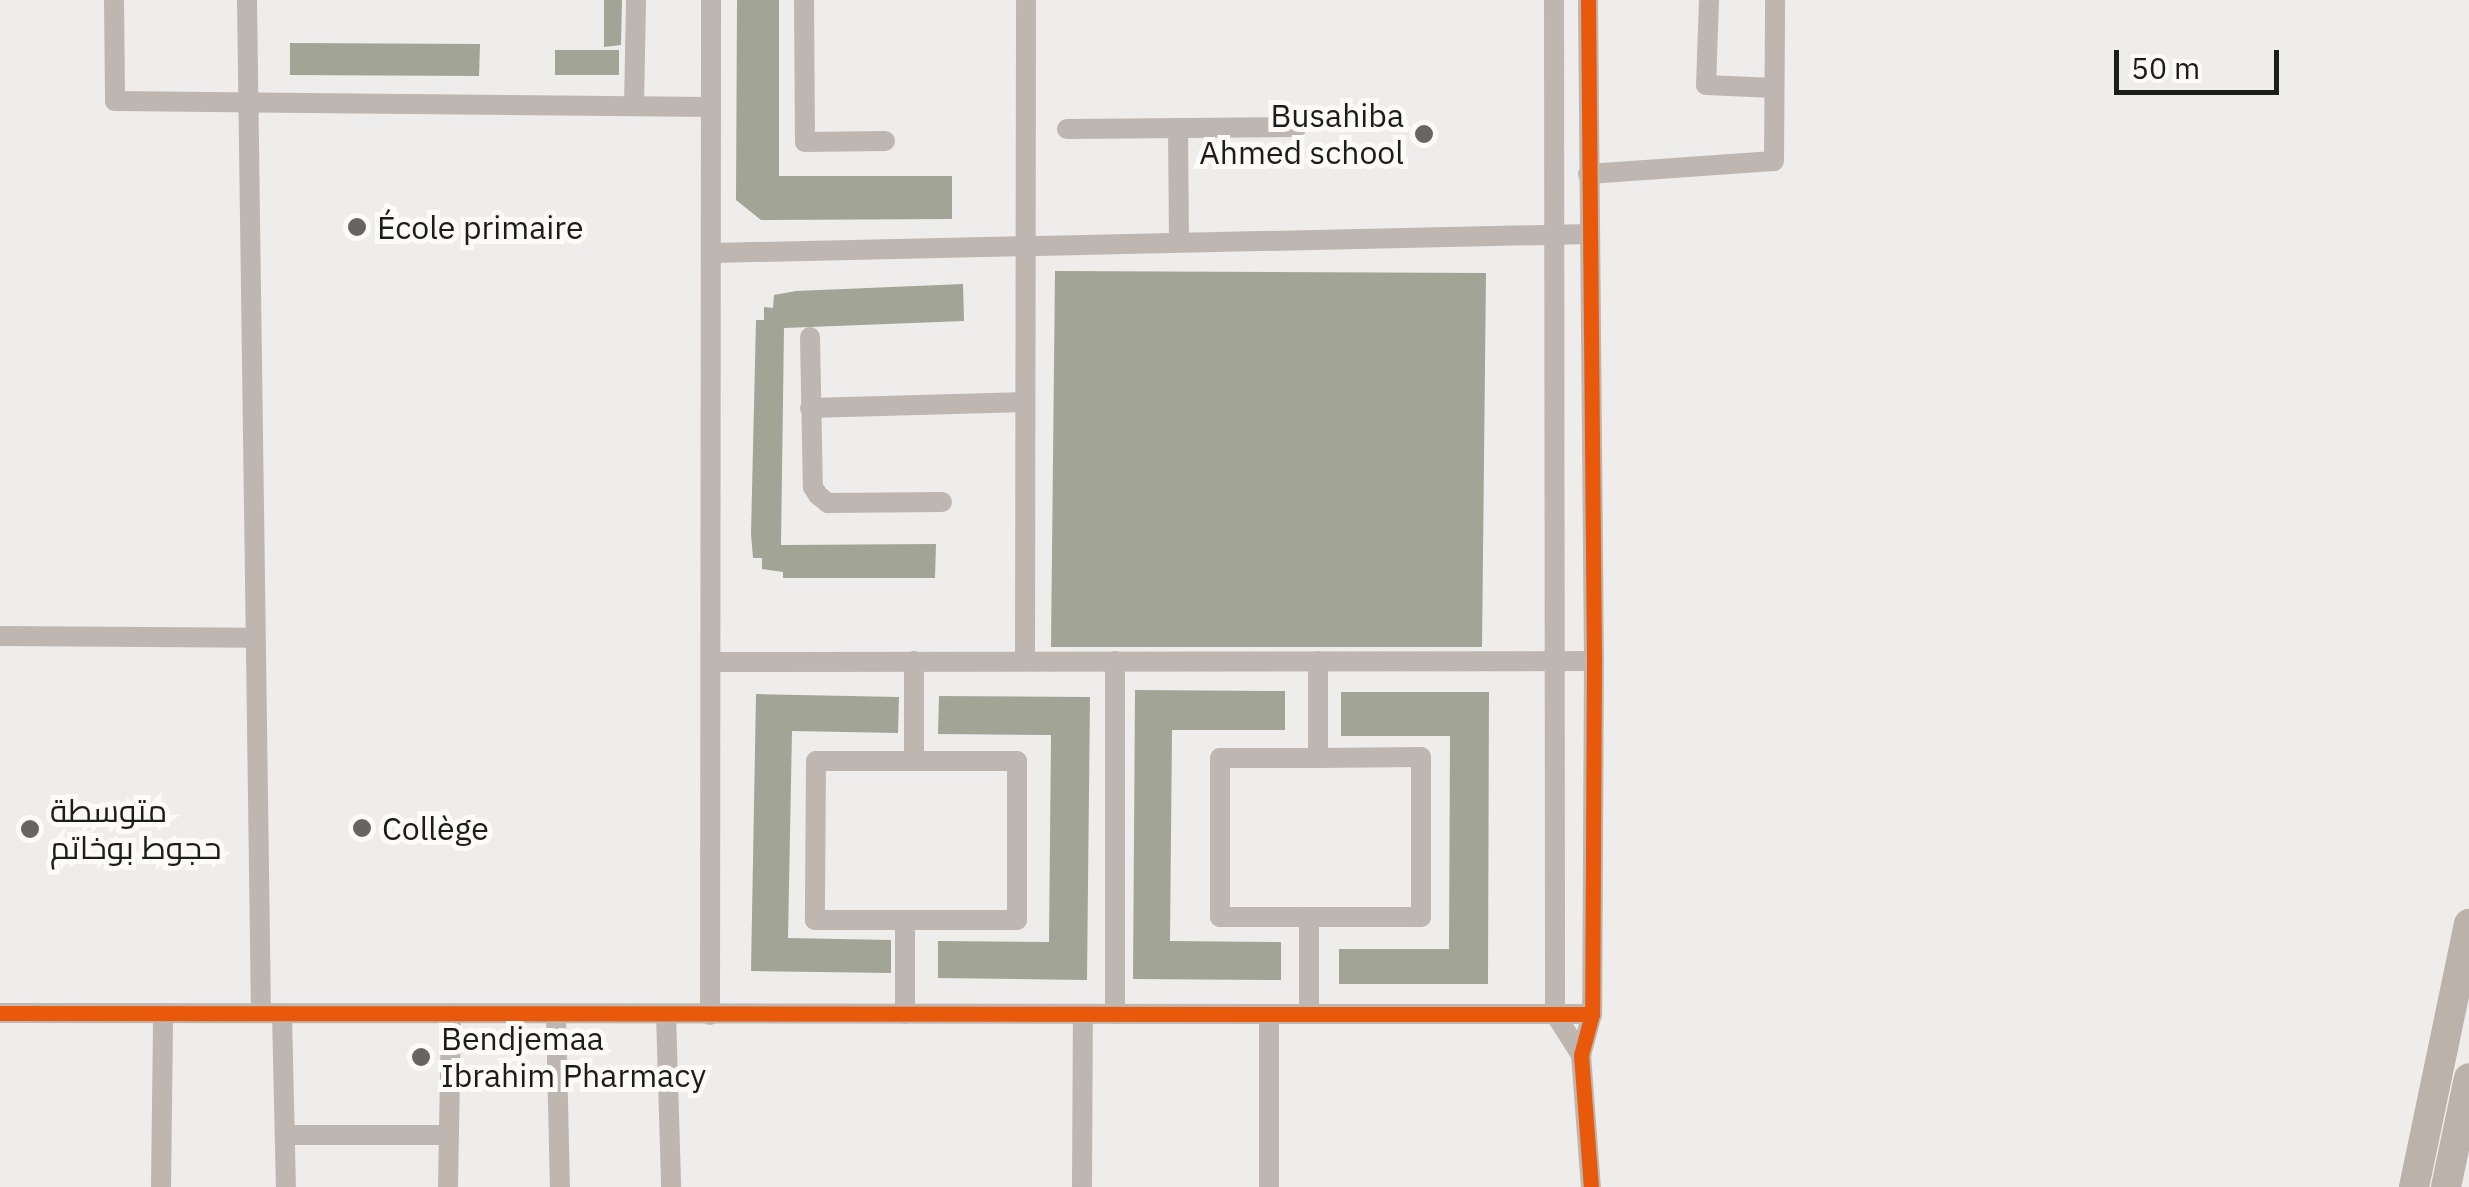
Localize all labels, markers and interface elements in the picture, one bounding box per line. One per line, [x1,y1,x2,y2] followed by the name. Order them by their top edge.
[2119,30,2284,92] scale bar
[2131,48,2200,87] text: 50 m
[1199,97,1404,172] place label: Busahiba Ahmed school
[1413,123,1435,145] marker: Busahiba Ahmed school
[377,208,583,246] place label: École primaire
[346,216,368,238] marker: École primaire
[50,792,221,867] place label: متوسطة حجوط بوخاتم
[382,809,489,847] place label: Collège
[351,817,373,839] marker: Collège
[19,818,41,840] marker: متوسطة حجوط بوخاتم
[441,1020,706,1095] place label: Bendjemaa Ibrahim Pharmacy
[410,1046,432,1068] marker: Bendjemaa Ibrahim Pharmacy

